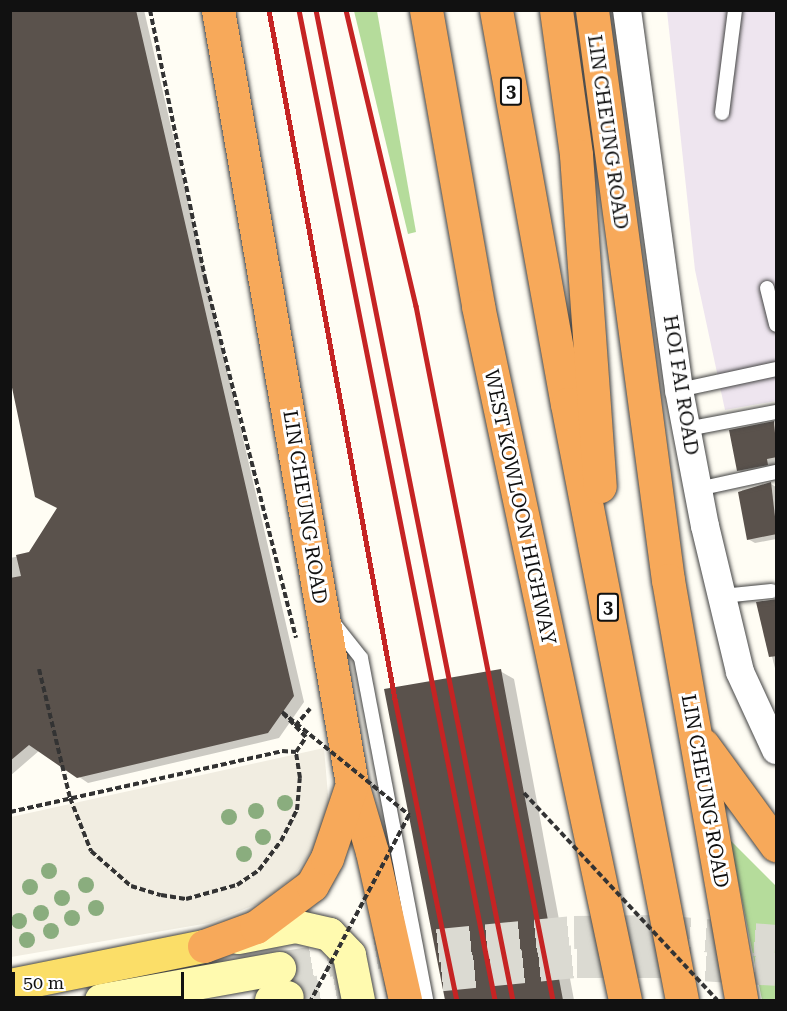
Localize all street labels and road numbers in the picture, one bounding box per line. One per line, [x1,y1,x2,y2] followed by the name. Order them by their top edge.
[582,33,634,231] street label: LIN CHEUNG ROAD
[499,76,523,106] road number: 3
[658,313,704,457] street label: HOI FAI ROAD
[479,367,561,647] street label: WEST KOWLOON HIGHWAY
[278,408,332,606] street label: LIN CHEUNG ROAD
[596,592,620,622] road number: 3
[676,692,734,890] street label: LIN CHEUNG ROAD

